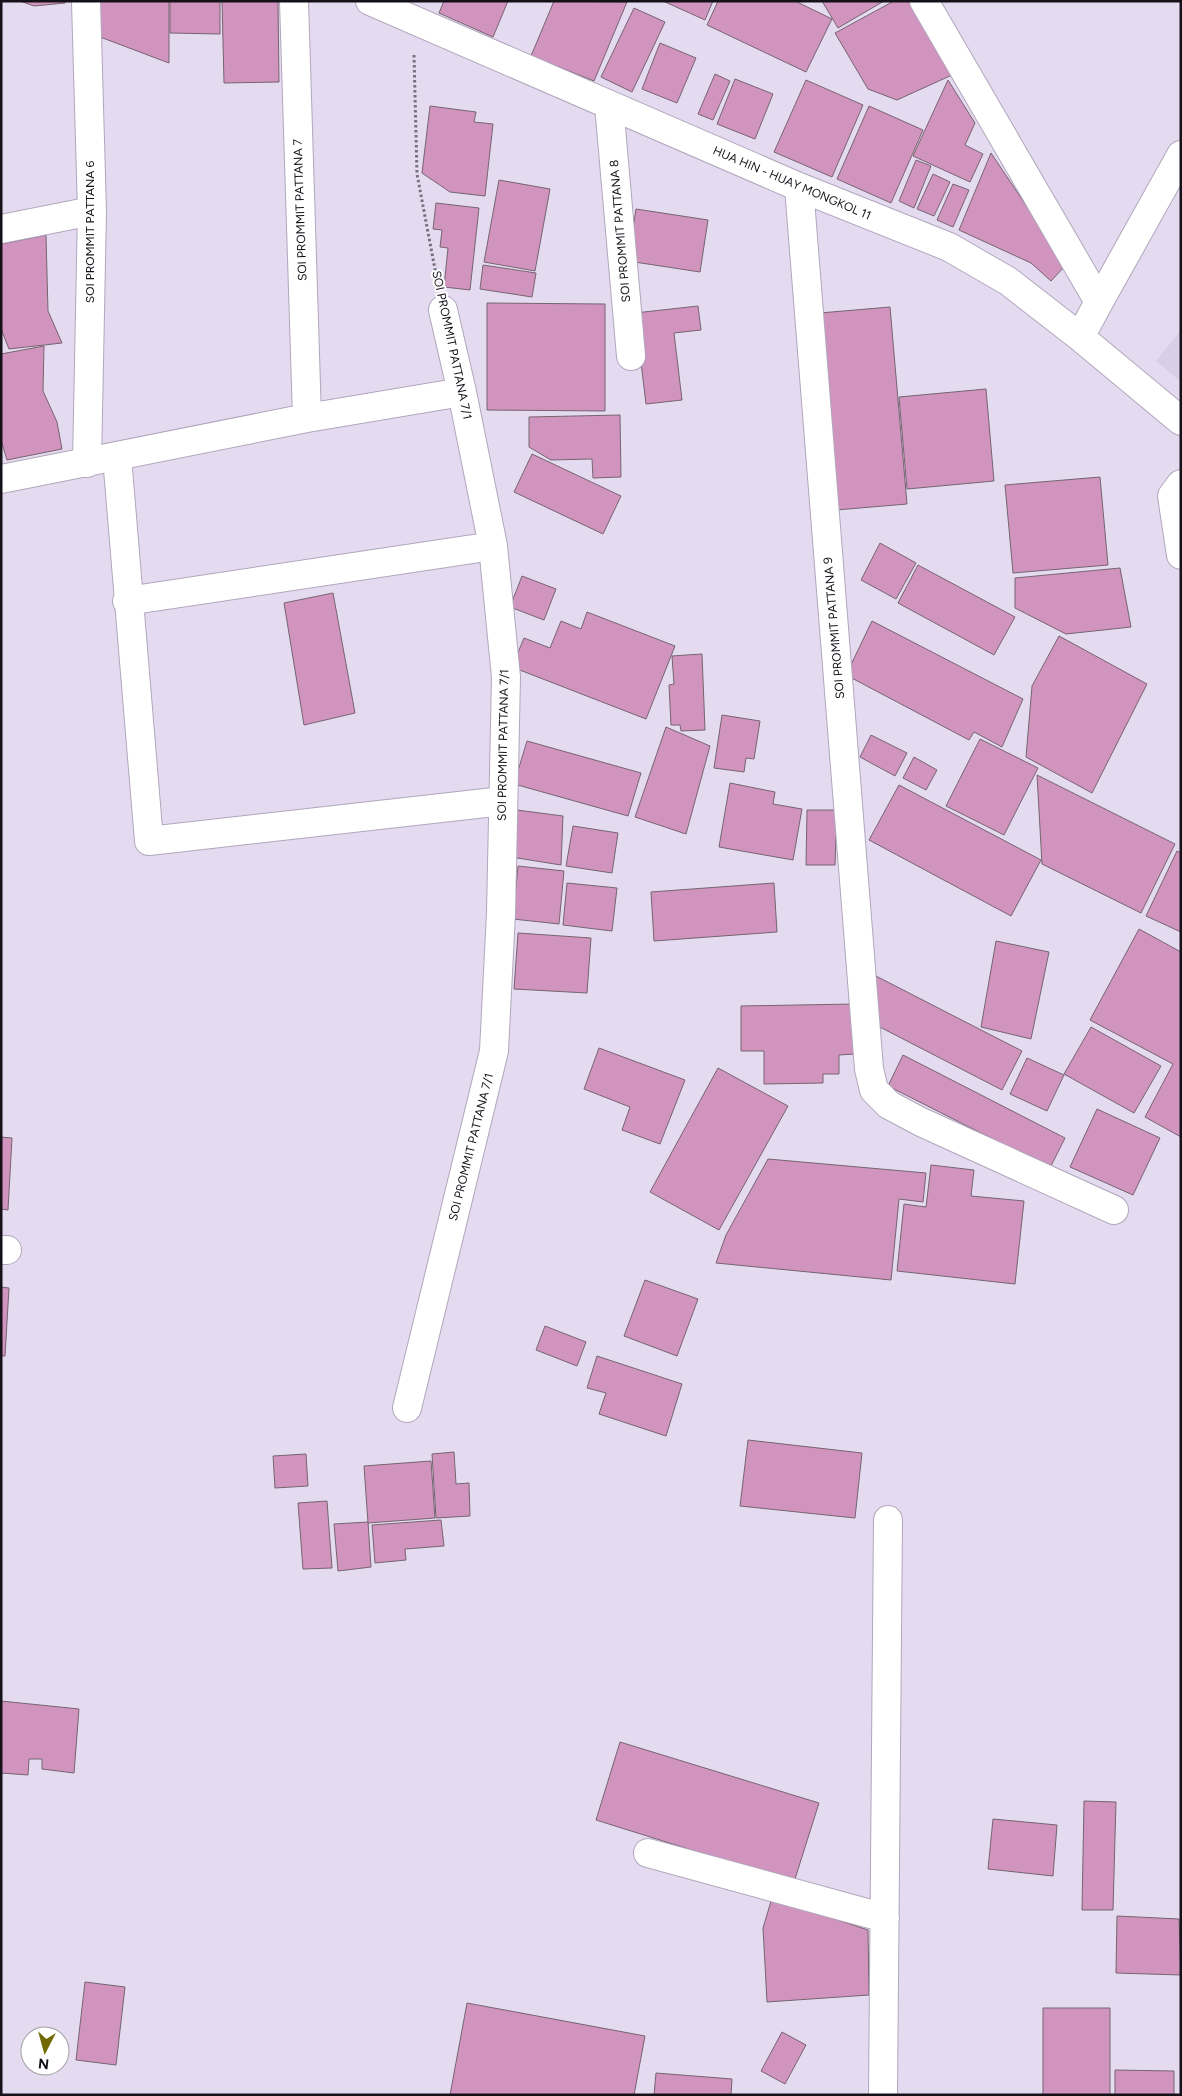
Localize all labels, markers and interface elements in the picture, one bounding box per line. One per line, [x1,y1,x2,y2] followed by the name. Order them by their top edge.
[291,138,309,281] street label: SOI PROMMIT PATTANA 7
[711,143,873,223] street label: HUA HIN - HUAY MONGKOL 11
[607,159,633,303] street label: SOI PROMMIT PATTANA 8
[83,161,97,303] street label: SOI PROMMIT PATTANA 6
[429,269,475,421] street label: SOI PROMMIT PATTANA 7/1
[821,556,847,700] street label: SOI PROMMIT PATTANA 9
[495,669,511,821] street label: SOI PROMMIT PATTANA 7/1
[446,1072,496,1222] street label: SOI PROMMIT PATTANA 7/1
[20,2026,70,2076] north arrow
[37,2054,50,2072] text: N

